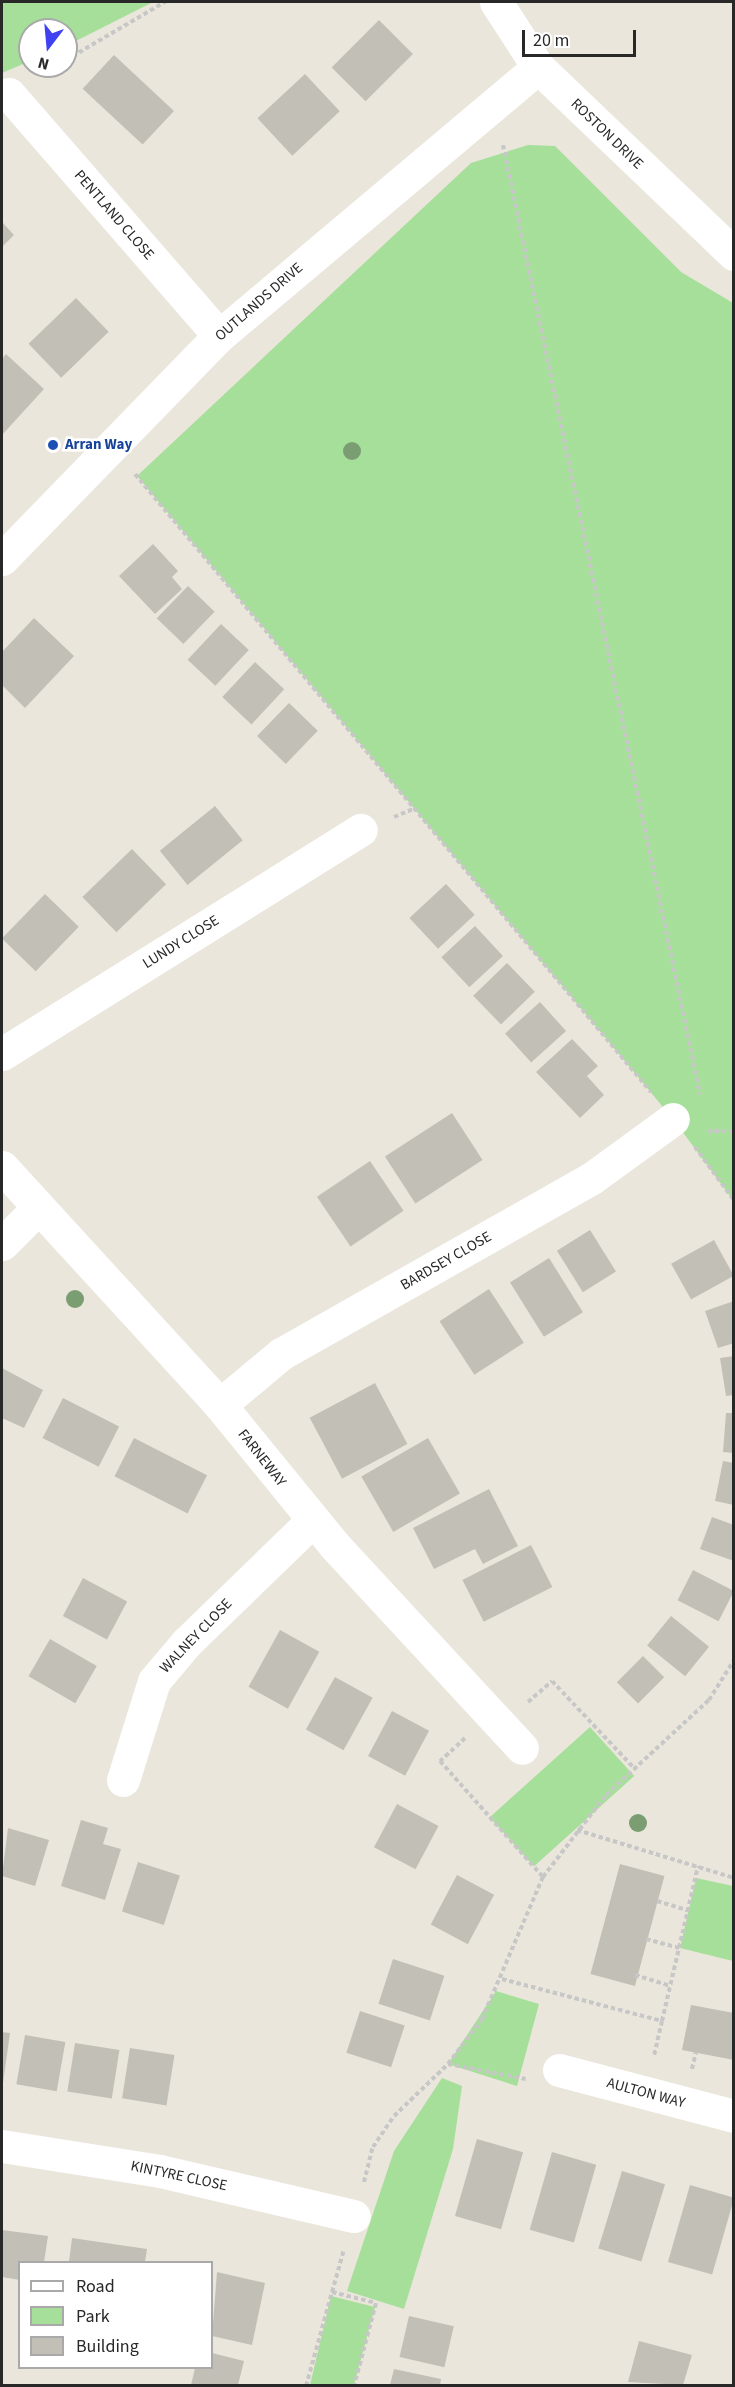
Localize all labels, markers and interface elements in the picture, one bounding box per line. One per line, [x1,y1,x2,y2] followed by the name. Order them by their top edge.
[18,18,78,78] north arrow
[525,18,639,56] scale bar
[533,28,569,53] text: 20 m
[35,51,52,75] text: N
[567,95,647,173] street label: ROSTON DRIVE
[70,166,158,264] street label: PENTLAND CLOSE
[211,259,307,345] street label: OUTLANDS DRIVE
[65,436,132,454] place label: Arran Way
[46,438,60,452] marker: Arran Way
[139,911,223,973] street label: LUNDY CLOSE
[397,1228,495,1294] street label: BARDSEY CLOSE
[234,1426,290,1490] street label: FARNEWAY
[156,1595,236,1677] street label: WALNEY CLOSE
[605,2074,687,2112] street label: AULTON WAY
[129,2157,229,2195] street label: KINTYRE CLOSE
[18,2261,213,2369] legend
[76,2274,115,2299] text: Road
[76,2304,110,2329] text: Park
[76,2334,139,2359] text: Building

